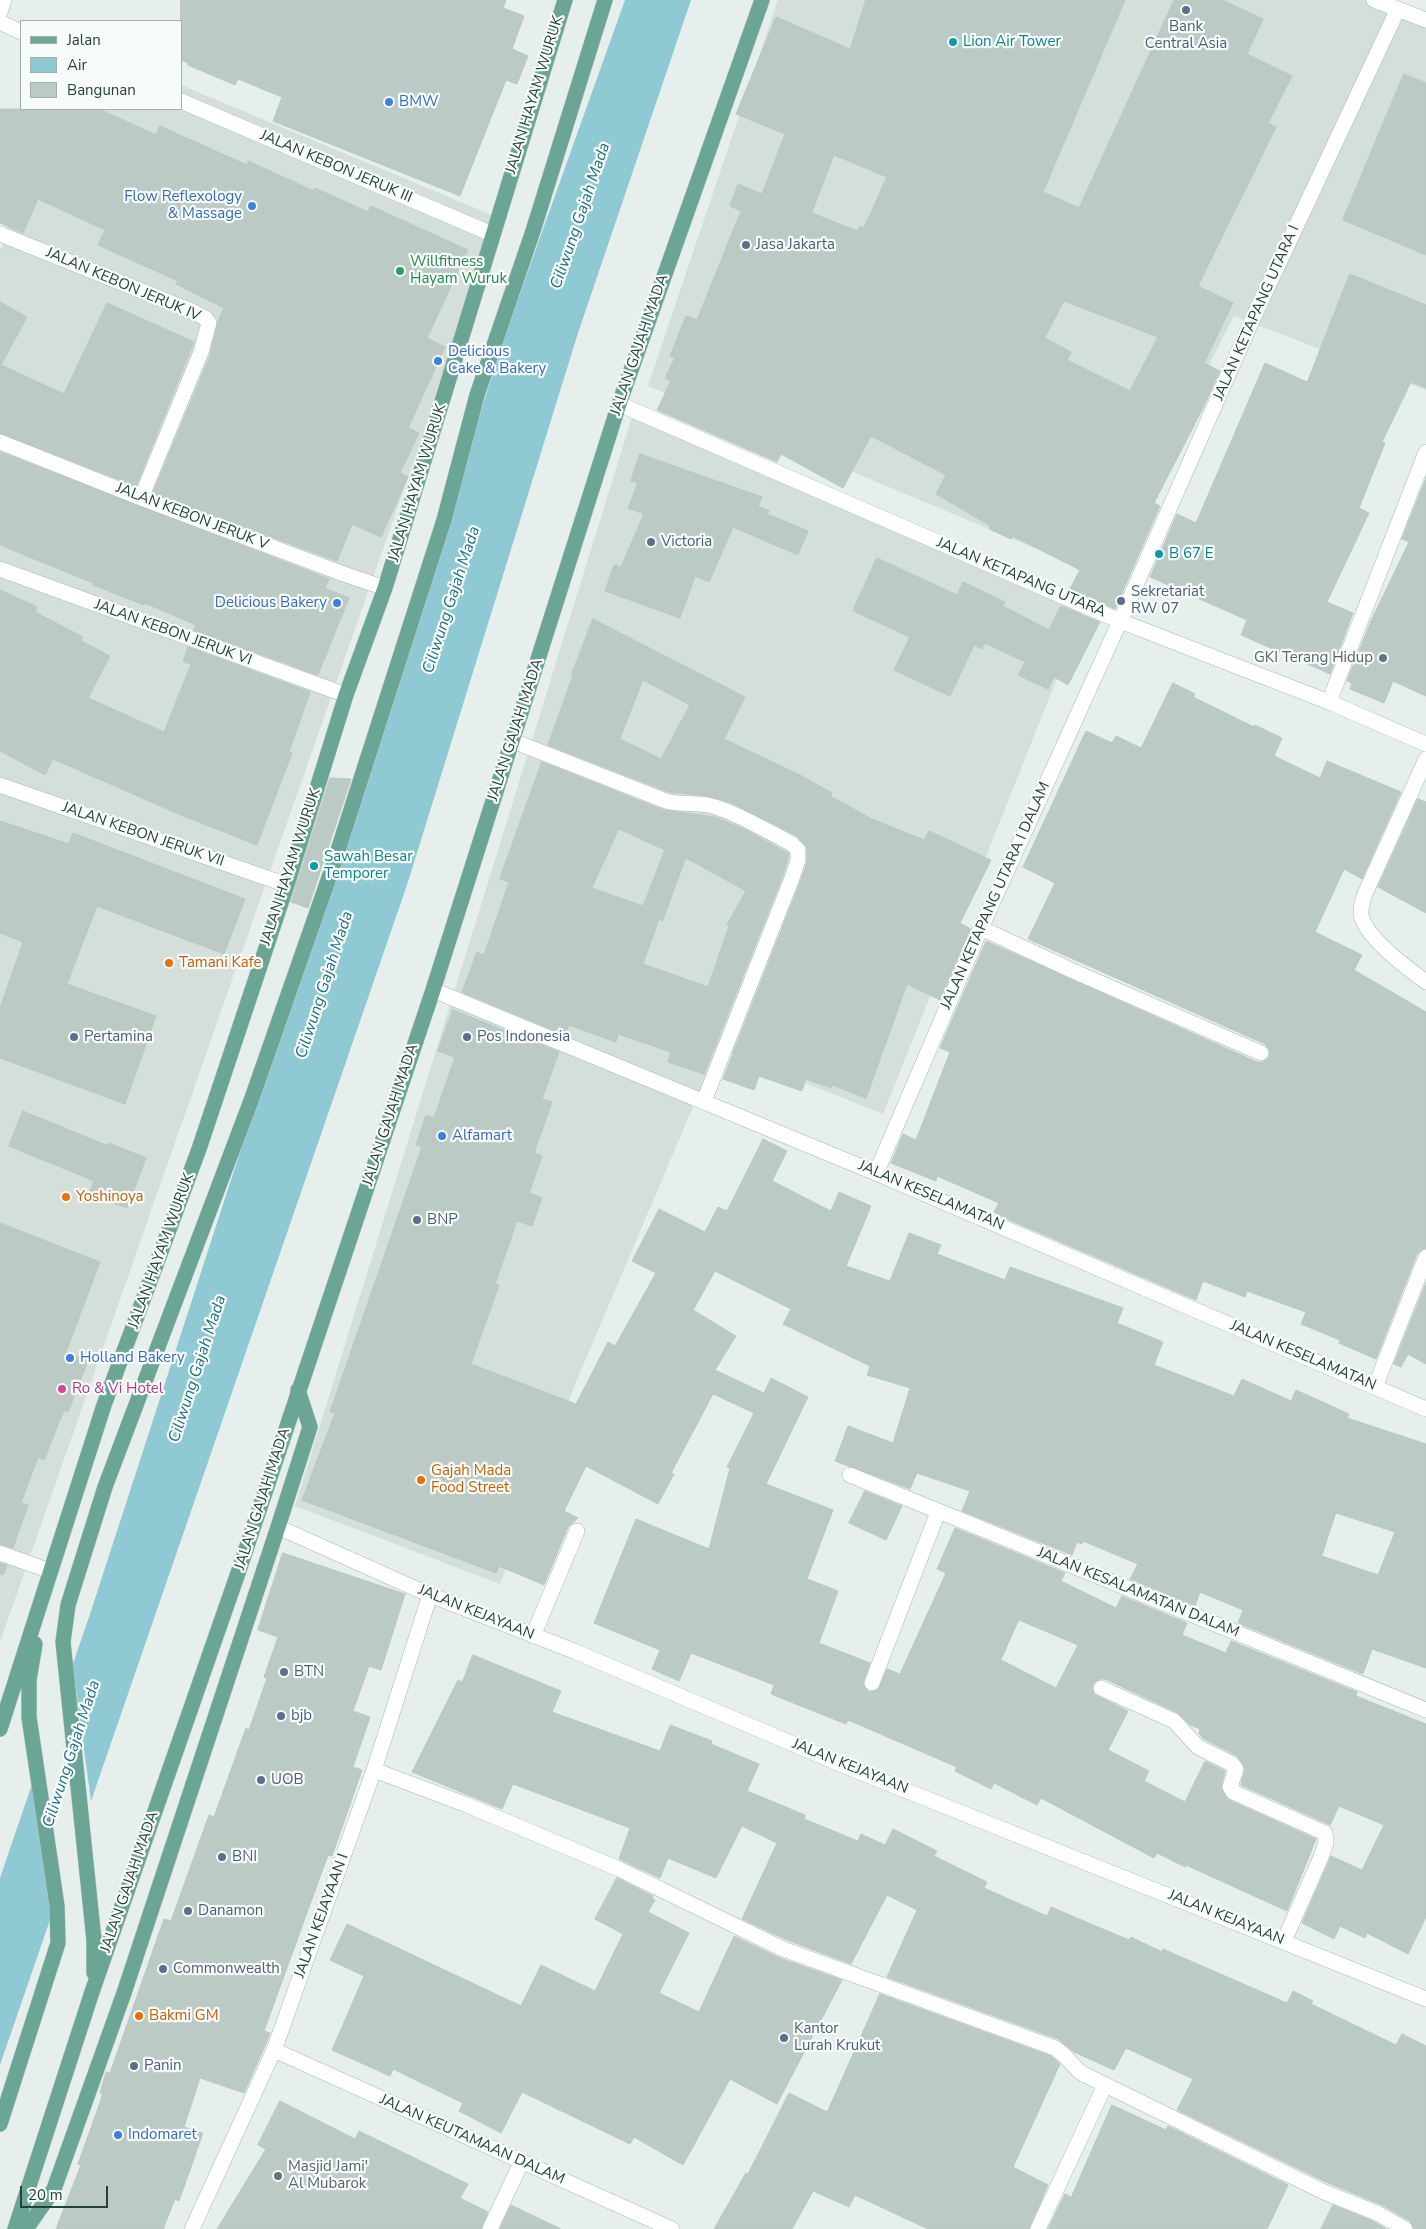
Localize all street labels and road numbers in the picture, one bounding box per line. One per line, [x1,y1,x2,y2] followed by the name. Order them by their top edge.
[502,14,568,176] street label: JALAN HAYAM WURUK
[257,127,415,207] street label: JALAN KEBON JERUK III
[1210,223,1304,403] street label: JALAN KETAPANG UTARA I
[43,244,203,326] street label: JALAN KEBON JERUK IV
[607,272,673,418] street label: JALAN GAJAH MADA
[385,402,451,564] street label: JALAN HAYAM WURUK
[113,480,271,554] street label: JALAN KEBON JERUK V
[934,534,1108,622] street label: JALAN KETAPANG UTARA
[92,596,254,670] street label: JALAN KEBON JERUK VI
[485,657,547,803] street label: JALAN GAJAH MADA
[938,779,1054,1013] street label: JALAN KETAPANG UTARA I DALAM
[257,786,325,948] street label: JALAN HAYAM WURUK
[60,799,226,871] street label: JALAN KEBON JERUK VII
[360,1042,422,1188] street label: JALAN GAJAH MADA
[855,1157,1007,1235] street label: JALAN KESELAMATAN
[125,1171,199,1331] street label: JALAN HAYAM WURUK
[1227,1317,1379,1395] street label: JALAN KESELAMATAN
[232,1426,294,1572] street label: JALAN GAJAH MADA
[1034,1544,1242,1642] street label: JALAN KESALAMATAN DALAM
[415,1582,537,1644] street label: JALAN KEJAYAAN
[789,1736,911,1798] street label: JALAN KEJAYAAN
[97,1809,163,1955] street label: JALAN GAJAH MADA
[291,1851,353,1981] street label: JALAN KEJAYAAN I
[1165,1887,1287,1949] street label: JALAN KEJAYAAN
[377,2091,567,2189] street label: JALAN KEUTAMAAN DALAM

